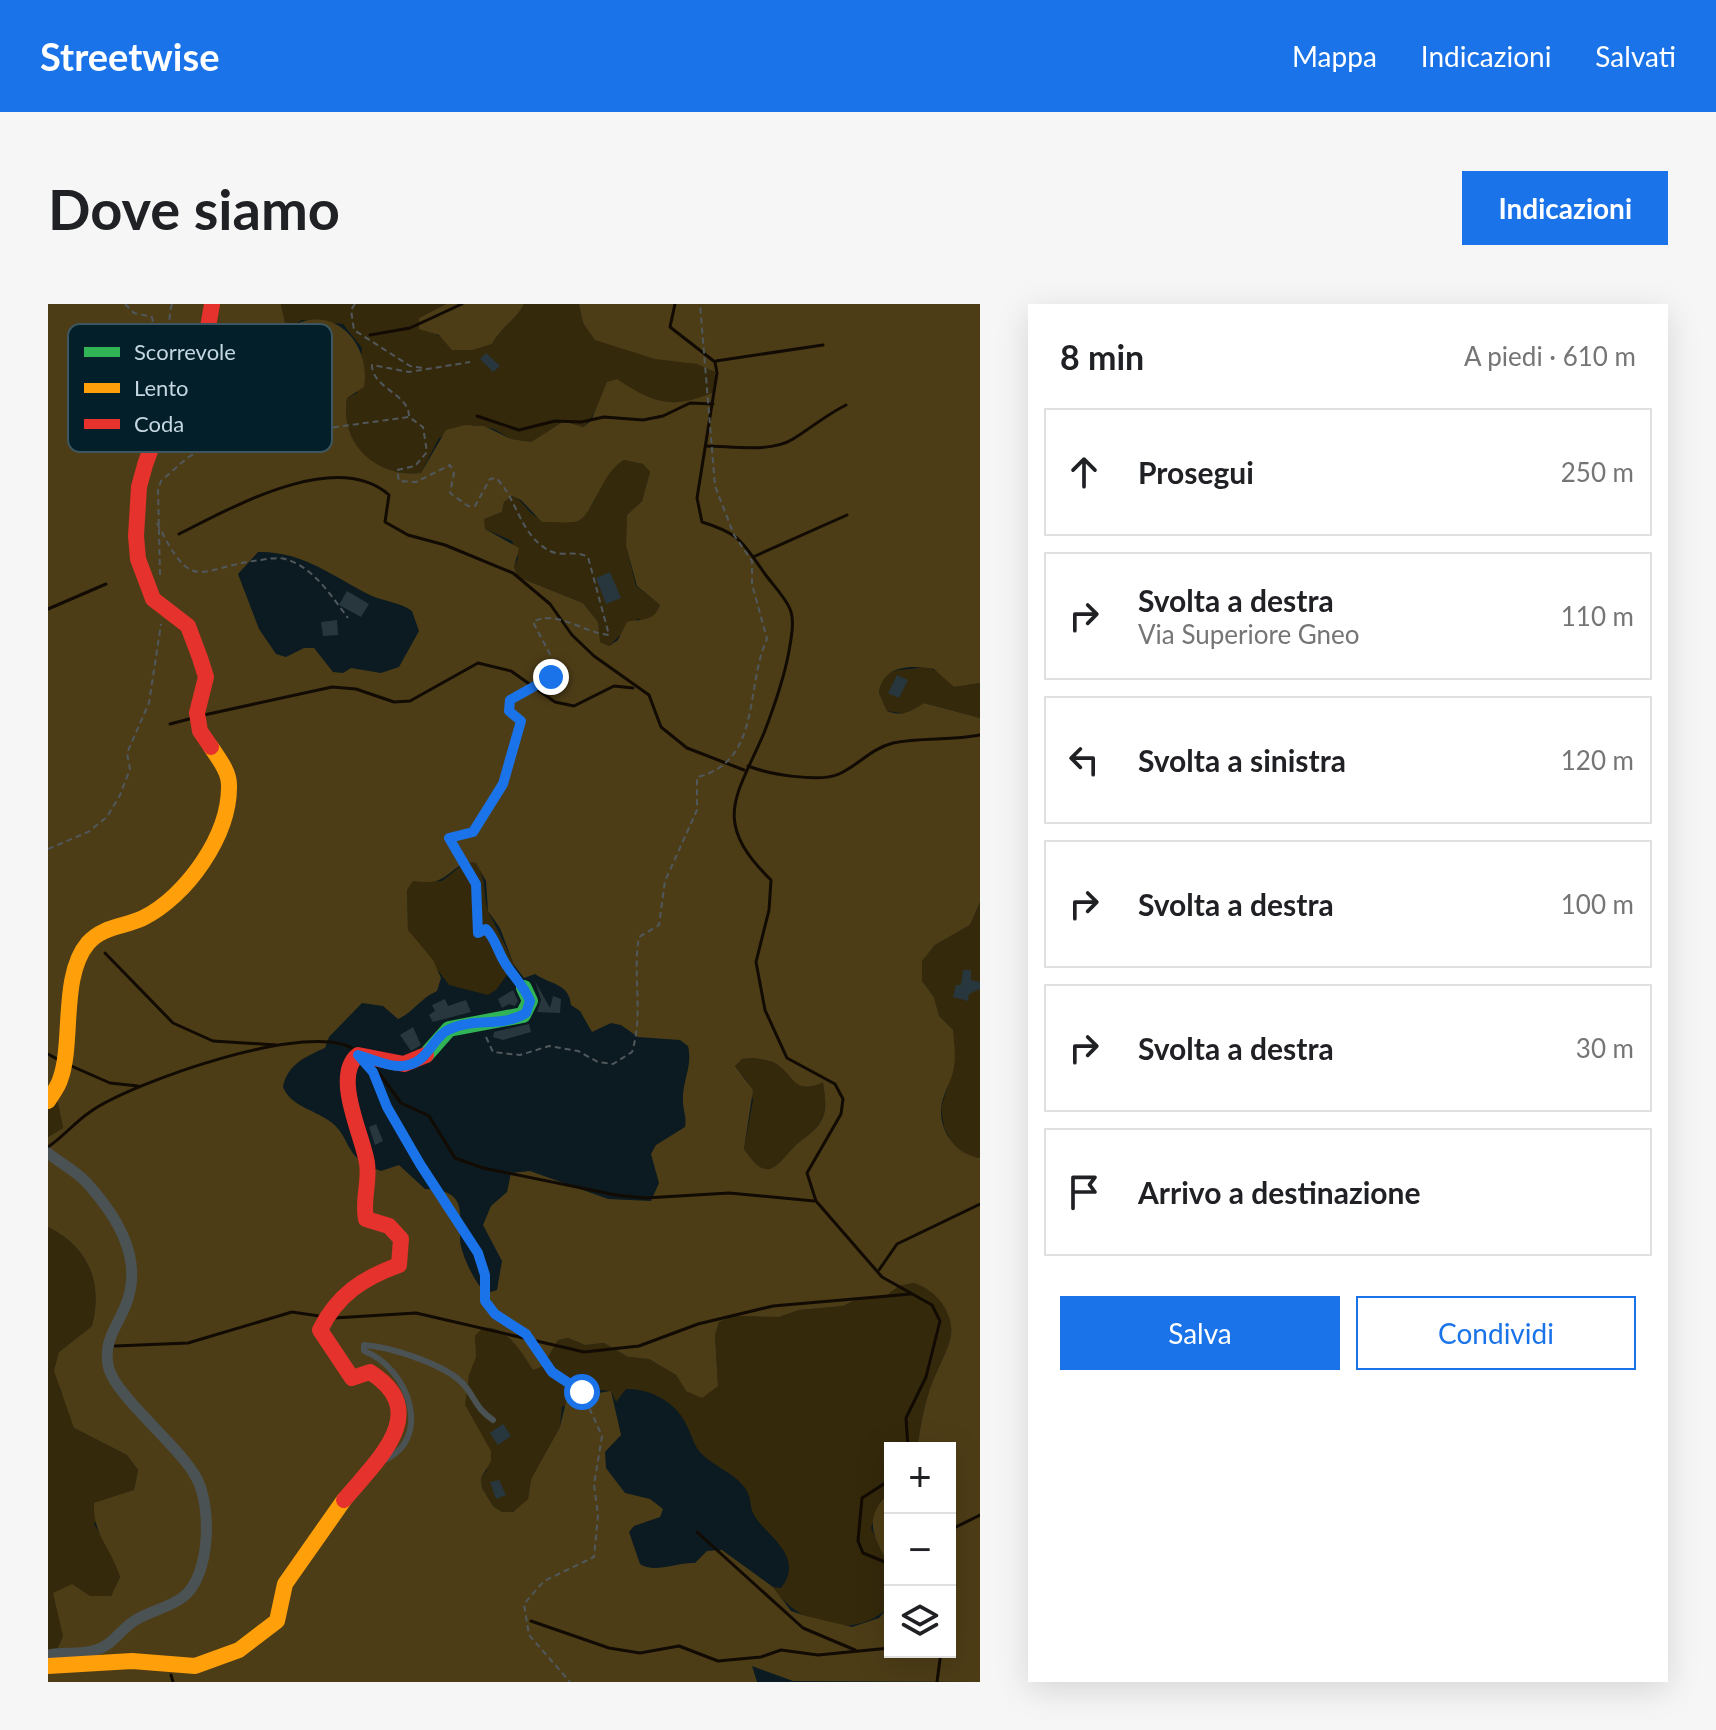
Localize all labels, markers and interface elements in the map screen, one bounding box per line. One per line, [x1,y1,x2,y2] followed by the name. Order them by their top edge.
[40,33,219,79] text: Streetwise
[1292,39,1377,73] text: Mappa
[1421,39,1551,73] text: Indicazioni
[1595,39,1676,73] text: Salvati
[1462,171,1668,245] button: Indicazioni
[48,175,340,242] text: Dove siamo
[68,324,332,452] legend
[1060,336,1144,377] text: 8 min
[134,338,236,365] text: Scorrevole
[1464,340,1636,372] text: A piedi · 610 m
[134,374,189,401] text: Lento
[134,410,184,437] text: Coda
[1062,450,1106,494] icon: ahead
[1138,454,1254,490] text: Prosegui
[1561,456,1634,488] text: 250 m
[1138,582,1334,618] text: Svolta a destra
[1062,594,1106,638] icon: right
[1561,600,1634,632] text: 110 m
[1138,618,1360,650] text: Via Superiore Gneo
[533,659,569,695] route end
[1062,738,1106,782] icon: left
[1138,742,1346,778] text: Svolta a sinistra
[1561,744,1634,776] text: 120 m
[1062,882,1106,926] icon: right
[1138,886,1334,922] text: Svolta a destra
[1561,888,1634,920] text: 100 m
[1062,1026,1106,1070] icon: right
[1138,1030,1334,1066] text: Svolta a destra
[1576,1032,1634,1064] text: 30 m
[1062,1170,1106,1214] icon: arrive
[1138,1174,1420,1210] text: Arrivo a destinazione
[1060,1296,1340,1370] button: Salva
[1356,1296,1636,1370] button: Condividi
[564,1374,600,1410] route start
[884,1442,956,1658] map controls
[884,1442,956,1514] button: +
[884,1514,956,1586] button: −
[884,1586,956,1658] button: layers

